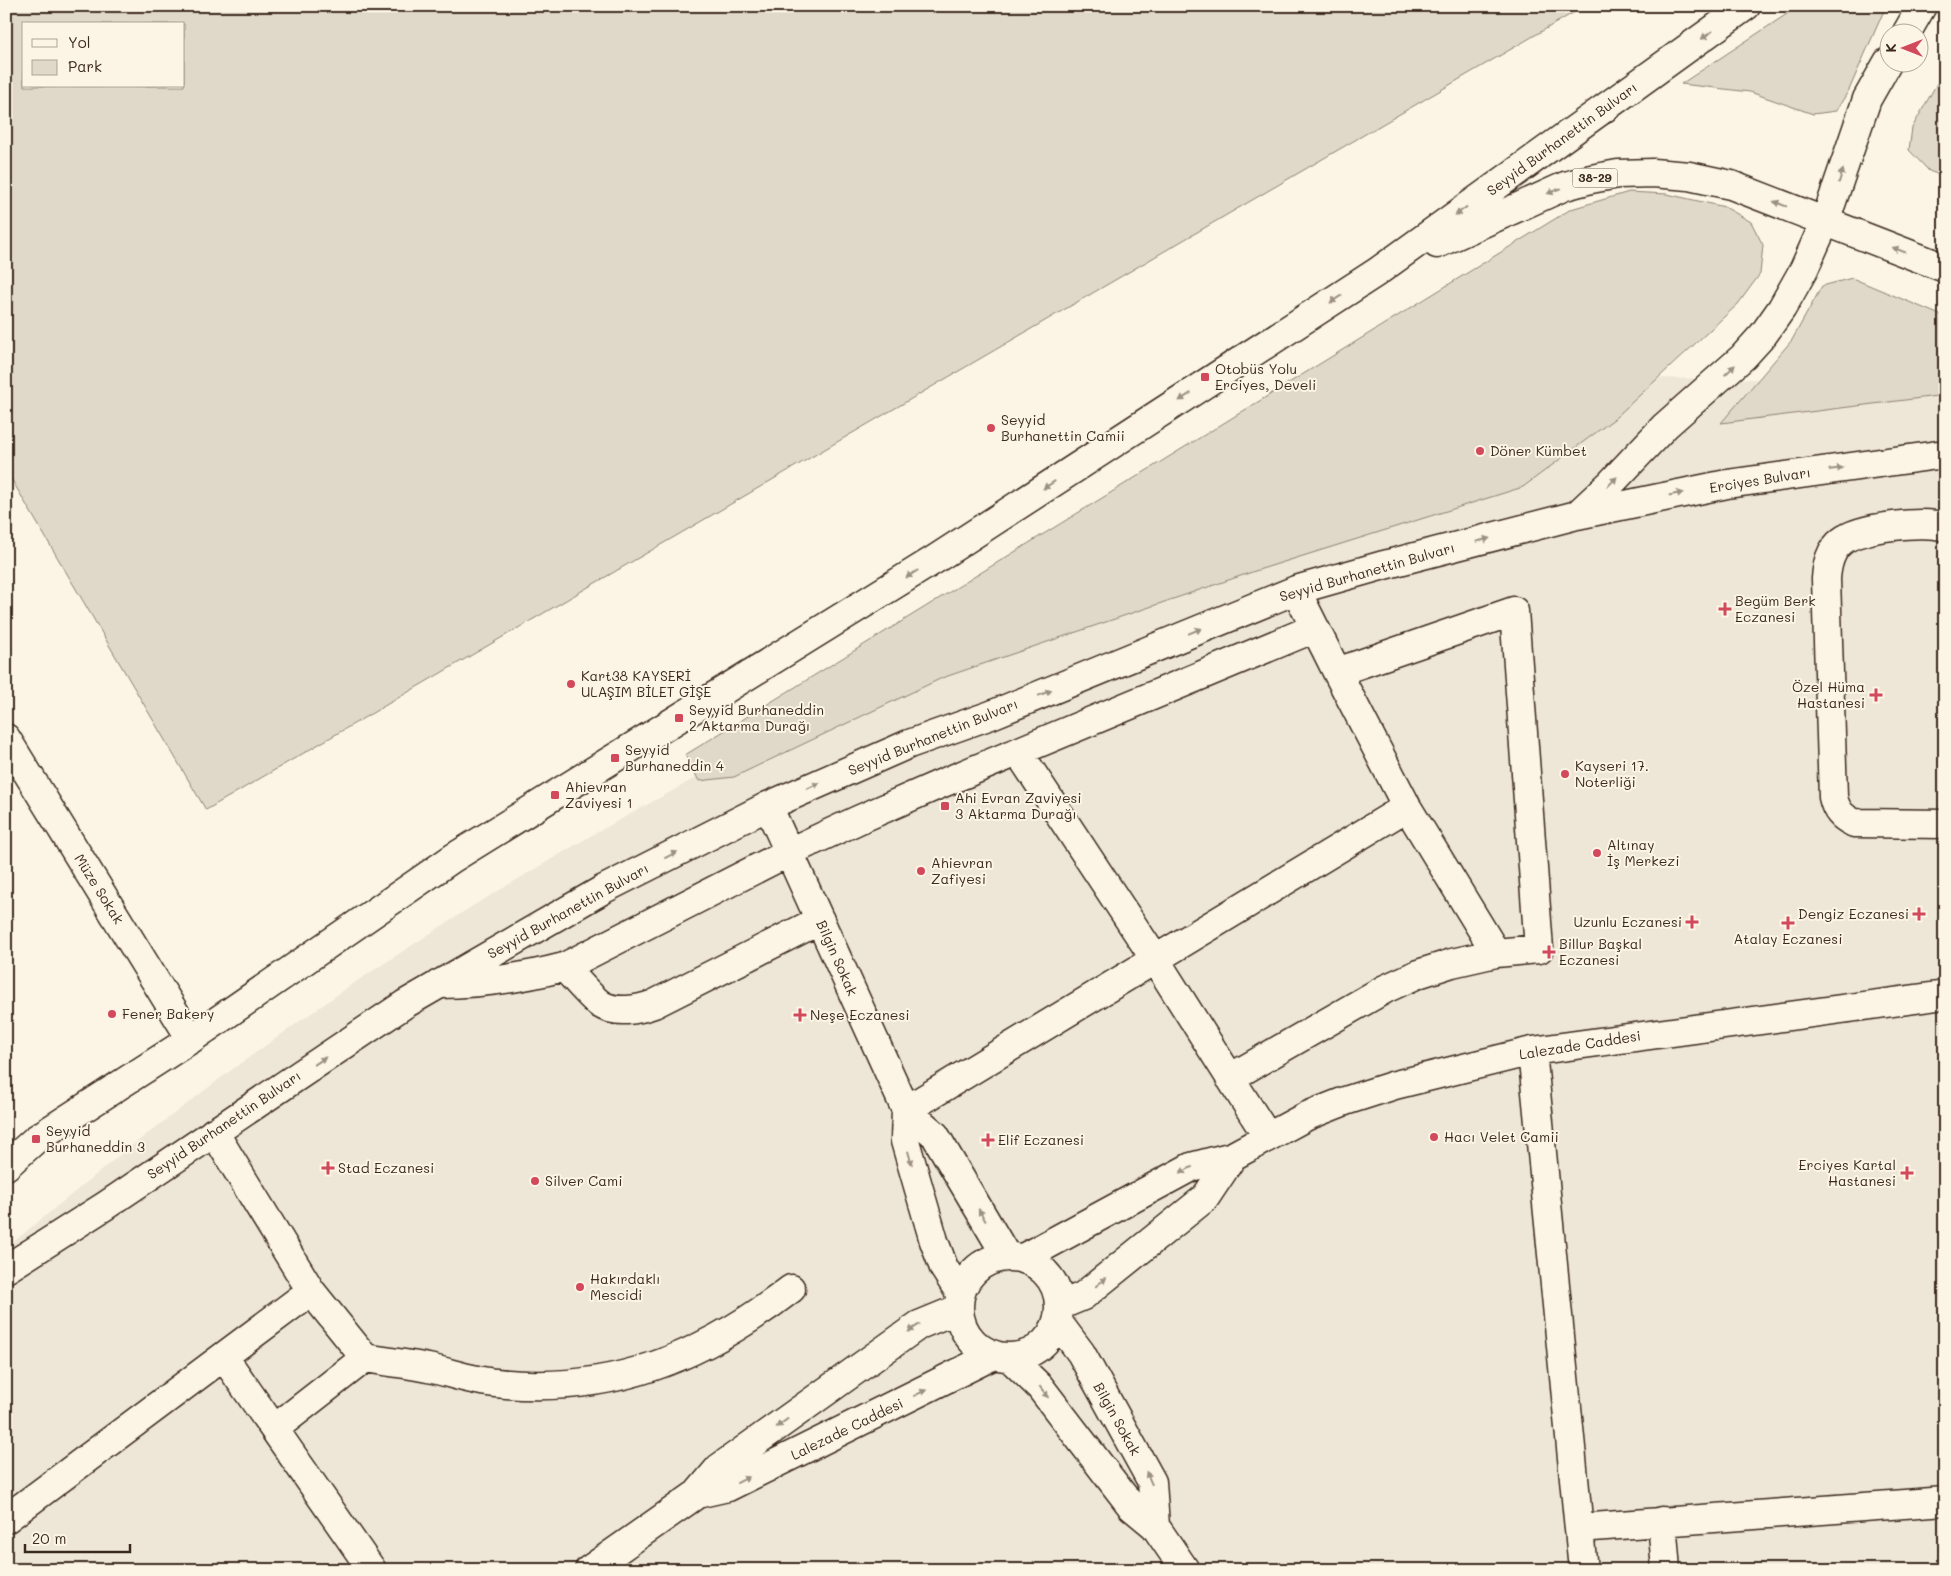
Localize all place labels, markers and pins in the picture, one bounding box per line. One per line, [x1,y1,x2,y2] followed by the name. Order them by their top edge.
[1215,359,1316,394] place label: Otobüs Yolu Erciyes, Develi
[1199,371,1211,383] marker: Otobüs Yolu Erciyes, Develi
[1001,410,1125,445] place label: Seyyid Burhanettin Camii
[985,422,997,434] marker: Seyyid Burhanettin Camii
[1490,441,1587,460] place label: Döner Kümbet
[1474,445,1486,457] marker: Döner Kümbet
[1735,591,1816,626] place label: Begüm Berk Eczanesi
[1719,603,1731,615] marker: Begüm Berk Eczanesi
[581,666,711,701] place label: Kart38 KAYSERİ ULAŞIM BİLET GİŞE
[1792,677,1865,712] place label: Özel Hüma Hastanesi
[565,678,577,690] marker: Kart38 KAYSERİ ULAŞIM BİLET GİŞE
[1869,688,1883,702] marker: Özel Hüma Hastanesi
[689,700,824,735] place label: Seyyid Burhaneddin 2 Aktarma Durağı
[673,712,685,724] marker: Seyyid Burhaneddin 2 Aktarma Durağı
[625,740,725,775] place label: Seyyid Burhaneddin 4
[609,752,621,764] marker: Seyyid Burhaneddin 4
[1575,756,1649,791] place label: Kayseri 17. Noterliği
[1559,768,1571,780] marker: Kayseri 17. Noterliği
[565,777,633,812] place label: Ahievran Zaviyesi 1
[955,788,1082,823] place label: Ahi Evran Zaviyesi 3 Aktarma Durağı
[549,789,561,801] marker: Ahievran Zaviyesi 1
[939,800,951,812] marker: Ahi Evran Zaviyesi 3 Aktarma Durağı
[1607,835,1679,870] place label: Altınay İş Merkezi
[1591,847,1603,859] marker: Altınay İş Merkezi
[931,853,992,888] place label: Ahievran Zafiyesi
[915,865,927,877] marker: Ahievran Zafiyesi
[1798,904,1909,923] place label: Dengiz Eczanesi
[1913,908,1925,920] marker: Dengiz Eczanesi
[1574,912,1682,931] place label: Uzunlu Eczanesi
[1686,916,1698,928] marker: Uzunlu Eczanesi
[1782,917,1794,929] marker: Atalay Eczanesi
[1734,929,1842,948] place label: Atalay Eczanesi
[1559,934,1642,969] place label: Billur Başkal Eczanesi
[1543,946,1555,958] marker: Billur Başkal Eczanesi
[122,1004,214,1023] place label: Fener Bakery
[810,1005,910,1024] place label: Neşe Eczanesi
[106,1008,118,1020] marker: Fener Bakery
[794,1009,806,1021] marker: Neşe Eczanesi
[46,1121,145,1156] place label: Seyyid Burhaneddin 3
[1444,1127,1559,1146] place label: Hacı Velet Camii
[998,1130,1084,1149] place label: Elif Eczanesi
[1428,1131,1440,1143] marker: Hacı Velet Camii
[30,1133,42,1145] marker: Seyyid Burhaneddin 3
[982,1134,994,1146] marker: Elif Eczanesi
[1799,1155,1896,1190] place label: Erciyes Kartal Hastanesi
[338,1158,434,1177] place label: Stad Eczanesi
[322,1162,334,1174] marker: Stad Eczanesi
[1900,1166,1914,1180] marker: Erciyes Kartal Hastanesi
[545,1171,622,1190] place label: Silver Cami
[529,1175,541,1187] marker: Silver Cami
[590,1269,661,1304] place label: Hakırdaklı Mescidi
[574,1281,586,1293] marker: Hakırdaklı Mescidi

